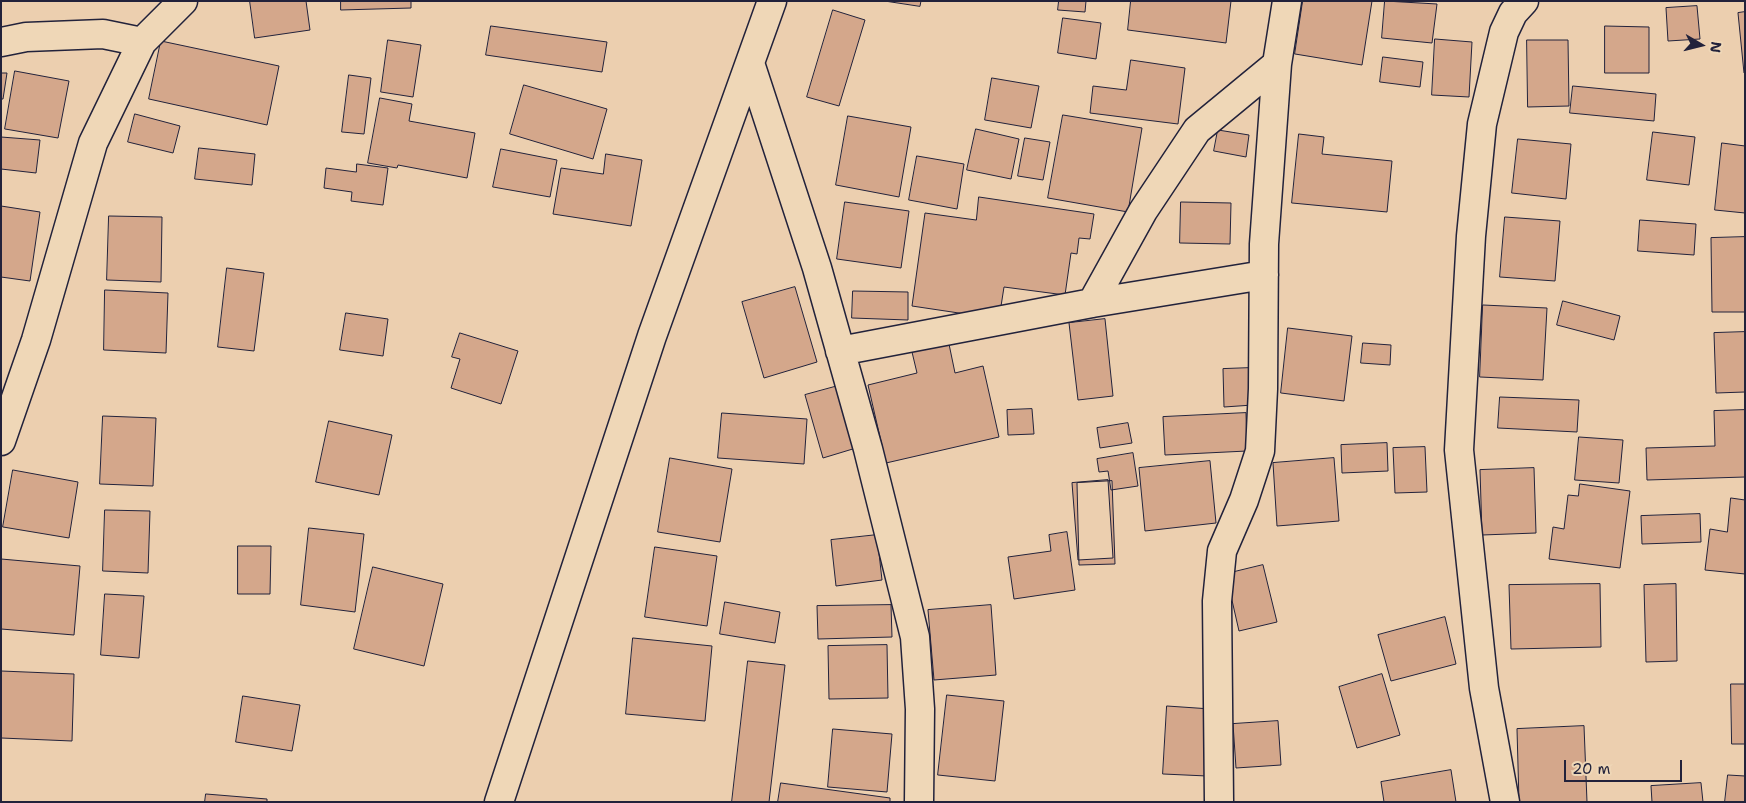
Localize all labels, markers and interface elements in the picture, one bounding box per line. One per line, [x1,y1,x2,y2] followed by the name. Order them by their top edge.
[1676,20,1726,70] north arrow
[1706,40,1726,54] text: N
[1566,750,1684,782] scale bar
[1572,759,1611,779] text: 20 m

